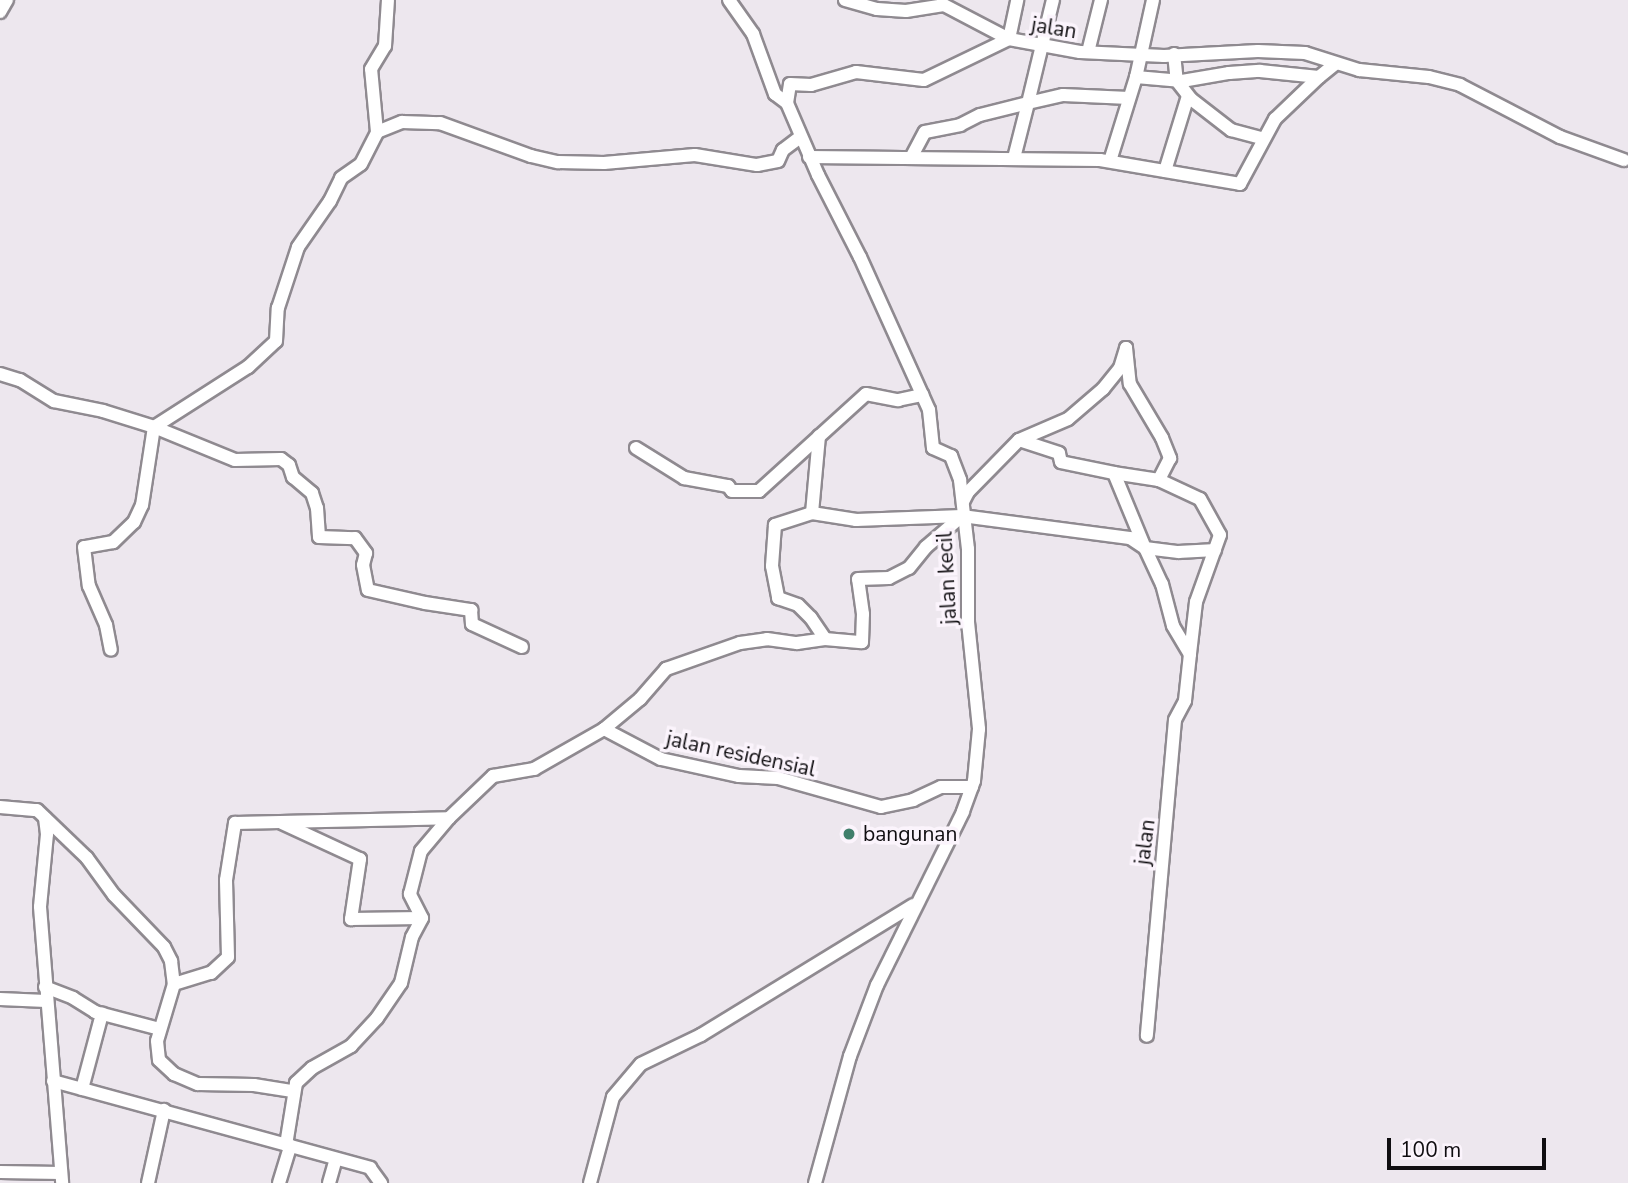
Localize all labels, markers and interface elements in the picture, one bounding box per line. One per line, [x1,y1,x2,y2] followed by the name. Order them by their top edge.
[1030,12,1078,44] street label: jalan
[932,531,962,625] street label: jalan kecil
[664,726,818,782] street label: jalan residensial
[1130,818,1160,866] street label: jalan
[863,821,957,847] place label: bangunan
[841,826,857,842] marker: bangunan
[1390,1124,1549,1168] scale bar
[1400,1136,1461,1164] text: 100 m

